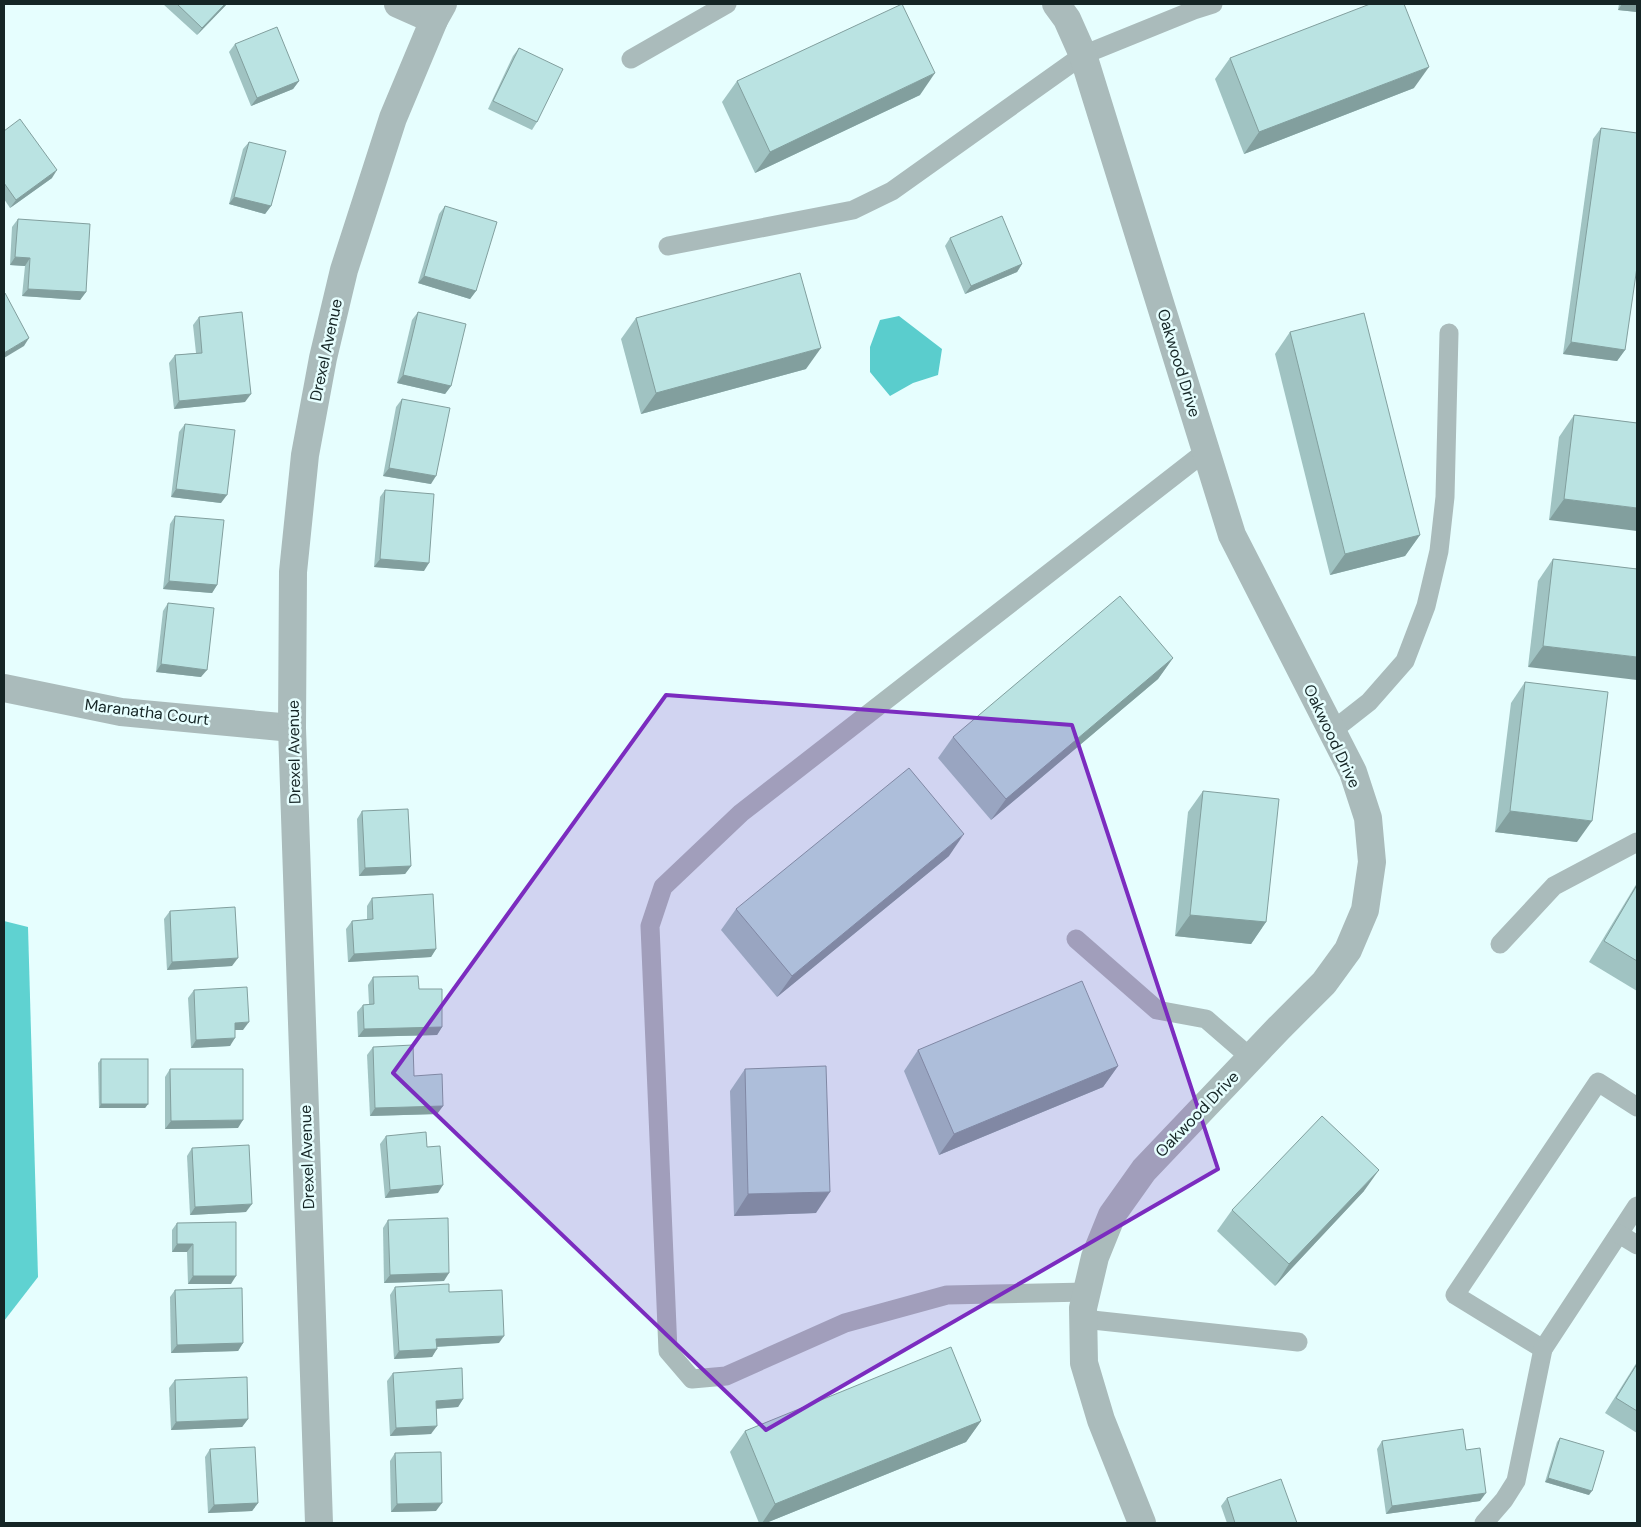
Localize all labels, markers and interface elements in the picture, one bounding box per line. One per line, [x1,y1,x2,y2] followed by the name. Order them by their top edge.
[305,297,347,403] street label: Drexel Avenue
[1153,306,1205,420] street label: Oakwood Drive
[1299,681,1365,791] street label: Oakwood Drive
[84,694,210,730] street label: Maranatha Court
[283,700,305,804] street label: Drexel Avenue
[1150,1066,1244,1162] street label: Oakwood Drive
[295,1105,319,1209] street label: Drexel Avenue

